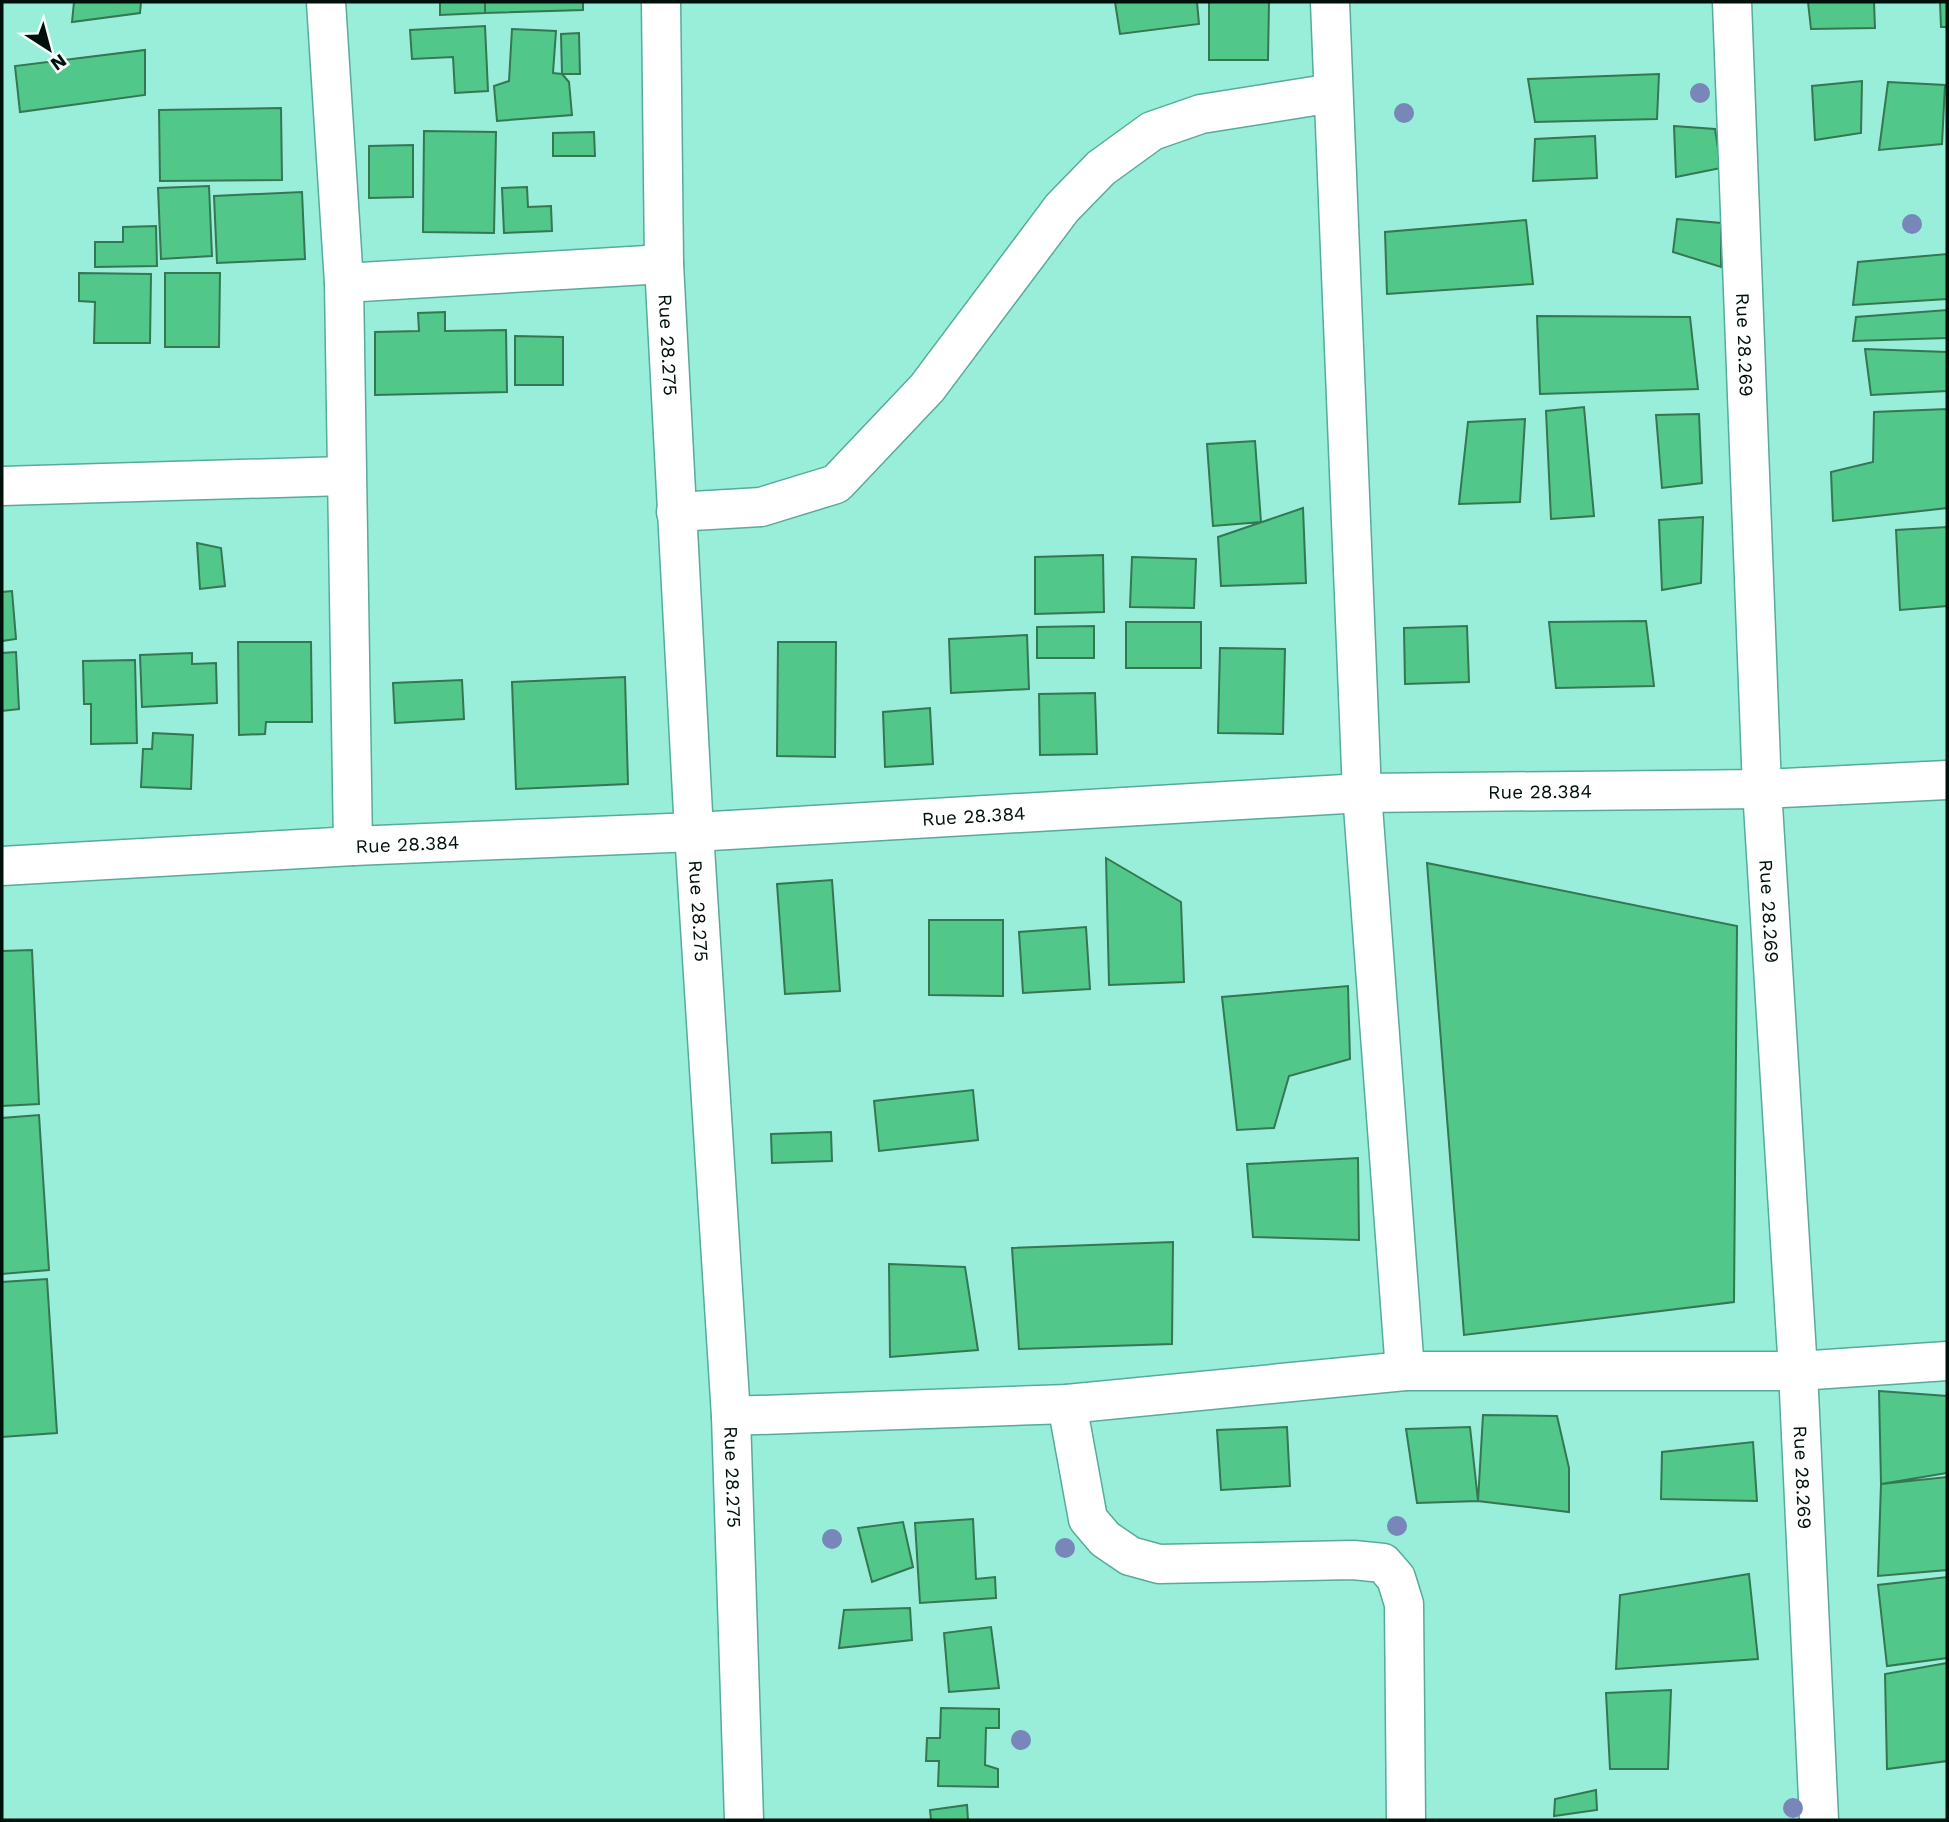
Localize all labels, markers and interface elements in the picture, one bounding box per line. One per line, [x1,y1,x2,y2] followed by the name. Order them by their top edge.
[14,14,84,84] north arrow
[46,49,71,76] text: N
[1732,292,1759,397] street label: Rue 28.269
[654,293,682,396] street label: Rue 28.275
[1488,779,1592,803] street label: Rue 28.384
[921,801,1026,830] street label: Rue 28.384
[355,830,460,857] street label: Rue 28.384
[684,859,714,963] street label: Rue 28.275
[1755,859,1784,964] street label: Rue 28.269
[1789,1425,1817,1530] street label: Rue 28.269
[720,1426,746,1528] street label: Rue 28.275

